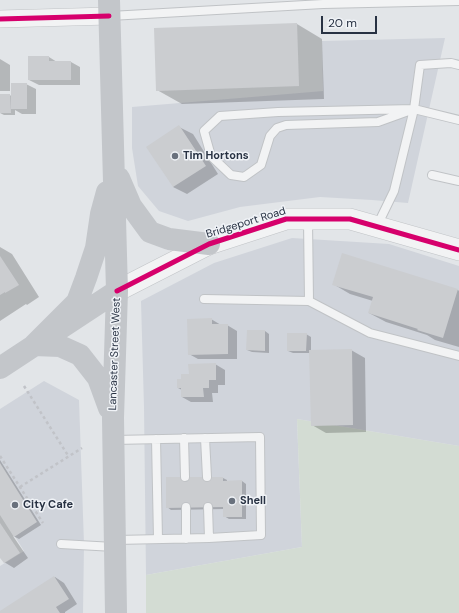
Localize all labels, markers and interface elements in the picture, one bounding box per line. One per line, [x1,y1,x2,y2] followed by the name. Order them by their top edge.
[323,8,379,34] scale bar
[328,15,357,31] text: 20 m
[183,149,249,163] place label: Tim Hortons
[170,151,180,161] marker: Tim Hortons
[205,205,287,241] street label: Bridgeport Road
[106,297,124,411] street label: Lancaster Street West
[240,494,266,508] place label: Shell
[227,496,237,506] marker: Shell
[23,498,73,512] place label: City Cafe
[10,500,20,510] marker: City Cafe

